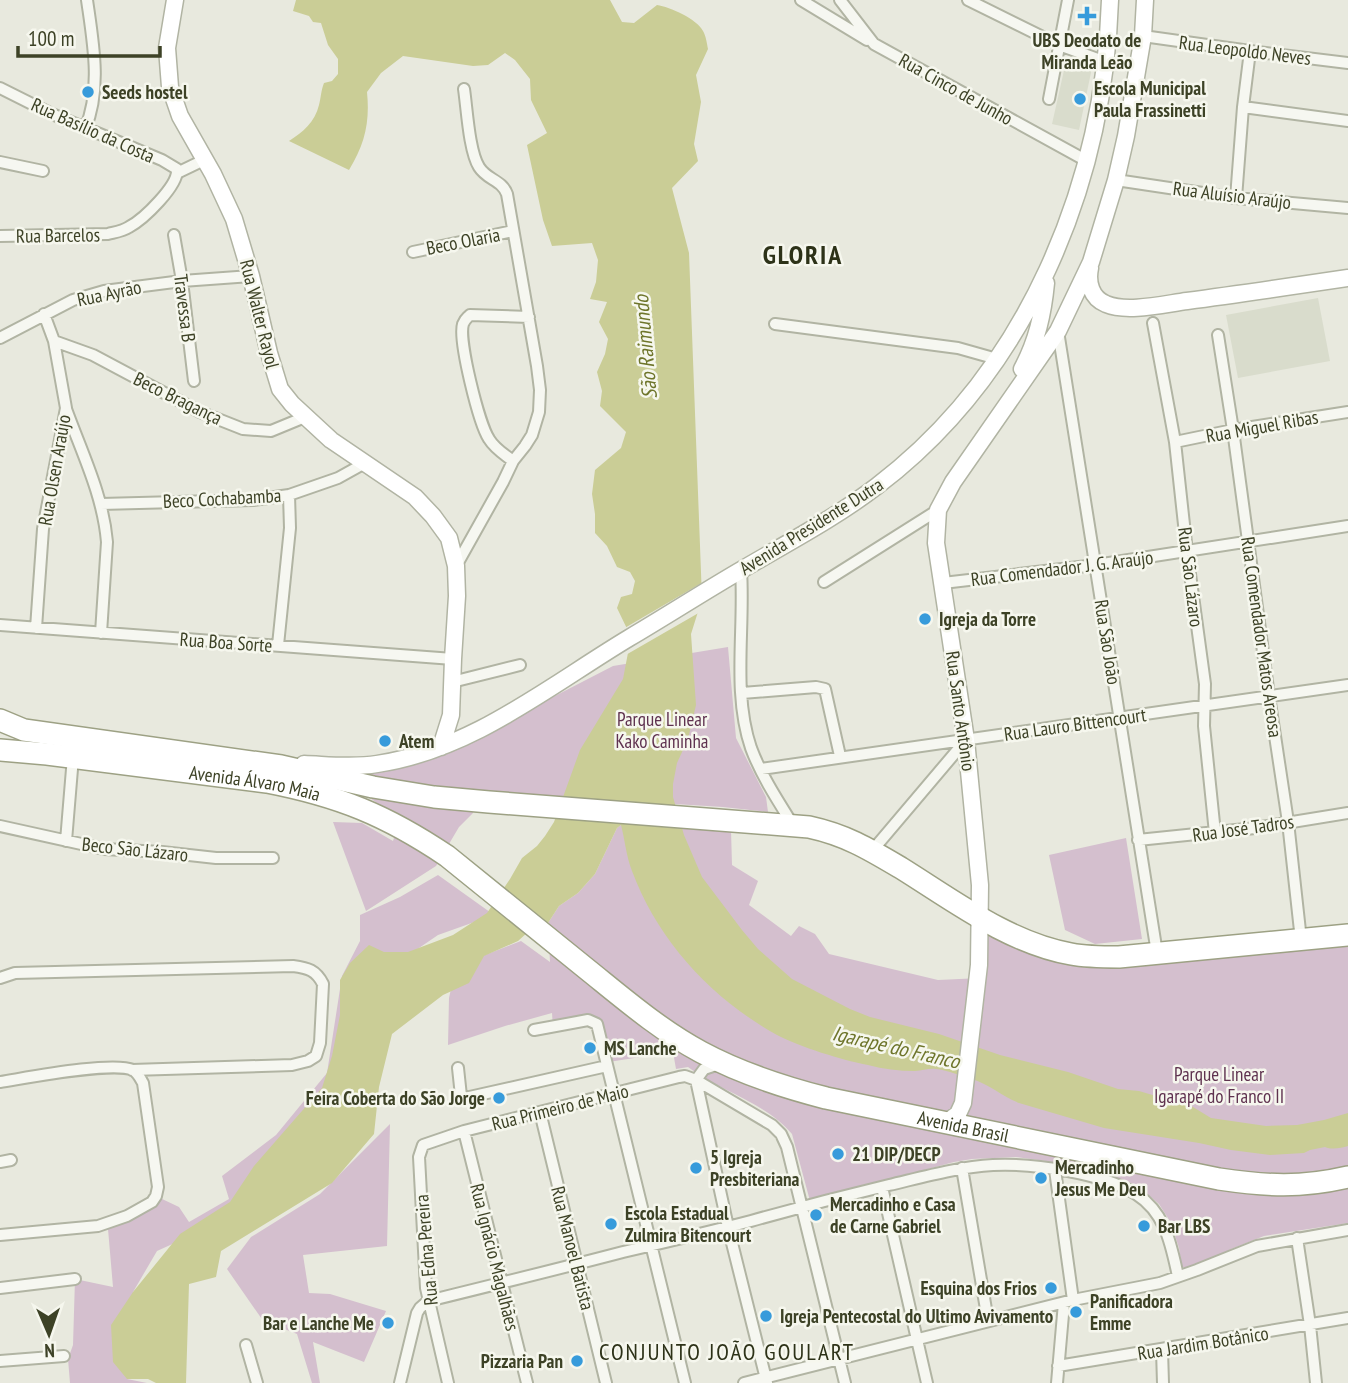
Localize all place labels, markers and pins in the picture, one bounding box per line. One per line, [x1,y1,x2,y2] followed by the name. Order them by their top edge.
[1077,6,1097,26] marker: UBS Deodato de Miranda Leão
[1033,28,1141,74] place label: UBS Deodato de Miranda Leão
[1094,76,1206,122] place label: Escola Municipal Paula Frassinetti
[102,80,188,104] place label: Seeds hostel
[80,84,96,100] marker: Seeds hostel
[1072,91,1088,107] marker: Escola Municipal Paula Frassinetti
[939,607,1036,631] place label: Igreja da Torre
[917,611,933,627] marker: Igreja da Torre
[398,729,434,753] place label: Atem
[377,733,393,749] marker: Atem
[604,1036,677,1060] place label: MS Lanche
[582,1040,598,1056] marker: MS Lanche
[306,1086,485,1110] place label: Feira Coberta do São Jorge
[491,1090,507,1106] marker: Feira Coberta do São Jorge
[852,1142,941,1166] place label: 21 DIP/DECP
[710,1145,800,1191] place label: 5 Igreja Presbiteriana
[830,1146,846,1162] marker: 21 DIP/DECP
[1054,1155,1146,1201] place label: Mercadinho Jesus Me Deu
[688,1160,704,1176] marker: 5 Igreja Presbiteriana
[1033,1170,1049,1186] marker: Mercadinho Jesus Me Deu
[830,1192,956,1238] place label: Mercadinho e Casa de Carne Gabriel
[625,1201,752,1247] place label: Escola Estadual Zulmira Bitencourt
[808,1207,824,1223] marker: Mercadinho e Casa de Carne Gabriel
[1158,1214,1210,1238] place label: Bar LBS
[603,1216,619,1232] marker: Escola Estadual Zulmira Bitencourt
[1136,1218,1152,1234] marker: Bar LBS
[920,1276,1037,1300] place label: Esquina dos Frios
[1043,1280,1059,1296] marker: Esquina dos Frios
[1090,1289,1173,1335] place label: Panificadora Emme
[780,1304,1053,1328] place label: Igreja Pentecostal do Ultimo Avivamento
[1068,1304,1084,1320] marker: Panificadora Emme
[758,1308,774,1324] marker: Igreja Pentecostal do Ultimo Avivamento
[263,1311,374,1335] place label: Bar e Lanche Me
[380,1315,396,1331] marker: Bar e Lanche Me
[481,1349,563,1373] place label: Pizzaria Pan
[569,1353,585,1369] marker: Pizzaria Pan

